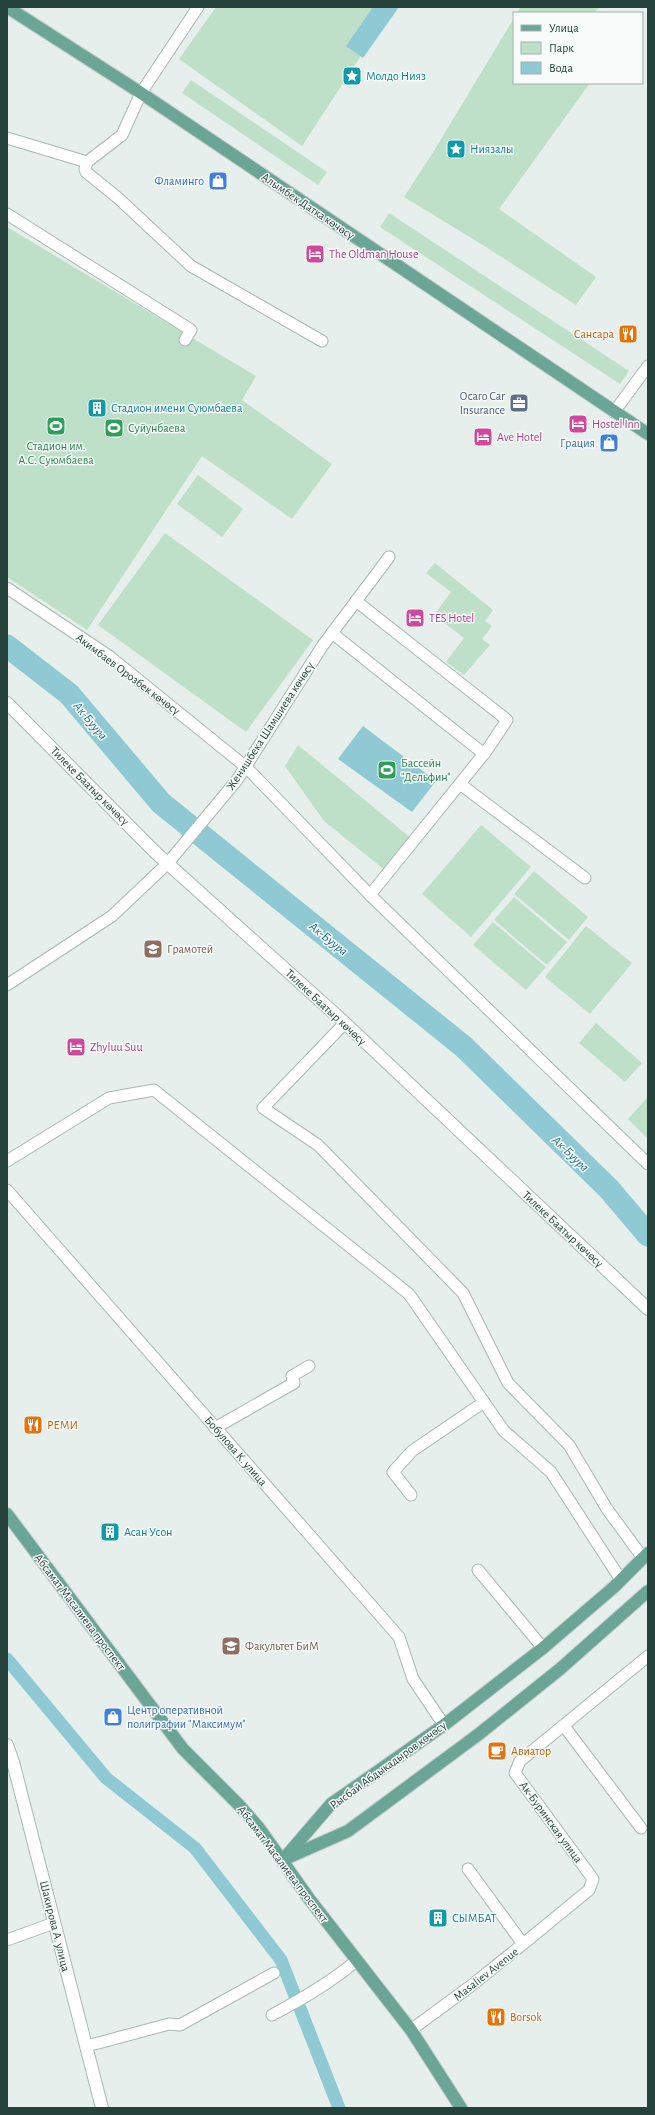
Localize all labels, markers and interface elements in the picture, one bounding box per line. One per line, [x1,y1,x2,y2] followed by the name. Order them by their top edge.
[513,12,643,84] legend
[549,22,579,34] text: Улица
[549,42,574,54] text: Парк
[549,62,573,74] text: Вода
[341,65,363,87] place icon: Молдо Нияз
[366,70,426,82] place label: Молдо Нияз
[445,138,467,160] place icon: Ниязалы
[470,143,513,155] place label: Ниязалы
[207,170,229,192] shop icon: Фламинго
[260,171,356,241] street label: Алымбек Датка көчөсү
[155,175,204,187] place label: Фламинго
[304,243,326,265] hotel icon: The Oldman House
[329,248,418,260] place label: The Oldman House
[617,323,639,345] restaurant icon: Сансара
[574,328,615,340] place label: Сансара
[460,390,505,416] place label: Осаго Car Insurance
[508,392,530,414] office icon: Осаго Car Insurance
[86,397,108,419] building icon: Стадион имени Суюмбаева
[111,402,243,415] place label: Стадион имени Суюмбаева
[567,413,589,435] hotel icon: Hostel Inn
[45,415,67,437] sports icon: Стадион им. А.С. Суюмбаева
[103,417,125,439] sports icon: Суйунбаева
[592,418,640,430] place label: Hostel Inn
[128,422,186,435] place label: Суйунбаева
[472,426,494,448] hotel icon: Ave Hotel
[497,431,542,443] place label: Ave Hotel
[598,432,620,454] shop icon: Грация
[560,437,595,449] place label: Грация
[18,440,94,467] place label: Стадион им. А.С. Суюмбаева
[404,607,426,629] hotel icon: TES Hotel
[429,612,474,624] place label: TES Hotel
[74,631,182,717] street label: Акимбаев Орозбек көчөсү
[224,660,316,792] street label: Женишбека Шамшиева көчөсү
[70,699,110,743] water label: Ак-Буура
[49,745,131,827] street label: Тилеке Баатыр көчөсү
[401,757,451,783] place label: Бассейн "Дельфин"
[376,759,398,781] sports icon: Бассейн "Дельфин"
[306,919,350,959] water label: Ак-Буура
[142,938,164,960] school or university icon: Грамотей
[167,943,213,955] place label: Грамотей
[283,967,369,1047] street label: Тилеке Баатыр көчөсү
[65,1036,87,1058] hotel icon: Zhyluu Suu
[90,1041,143,1054] place label: Zhyluu Suu
[549,1133,591,1175] water label: Ак-Буура
[520,1189,606,1269] street label: Тилеке Баатыр көчөсү
[22,1414,44,1436] restaurant icon: РЕМИ
[202,1414,270,1489] street label: Бобулова К. улица
[47,1419,78,1431] place label: РЕМИ
[99,1521,121,1543] building icon: Асан Усон
[124,1526,173,1538] place label: Асан Усон
[32,1552,128,1673] street label: Абсамат Масалиева проспект
[220,1635,242,1657] school or university icon: Факультет БиМ
[245,1640,319,1653] place label: Факультет БиМ
[127,1704,246,1731] place label: Центр оперативной полиграфии "Максимум"
[102,1706,124,1728] shop icon: Центр оперативной полиграфии "Максимум"
[328,1719,448,1811] street label: Рысбай Абдыкадыров көчөсү
[486,1740,508,1762] cafe icon: Авиатор
[511,1745,551,1757] place label: Авиатор
[517,1779,585,1866] street label: Ак-Буринская улица
[235,1804,331,1925] street label: Абсамат Масалиева проспект
[37,1879,72,1973] street label: Шакирова А. улица
[427,1907,449,1929] building icon: СЫМБАТ
[452,1912,497,1924] place label: СЫМБАТ
[451,1945,521,2003] street label: Masaliev Avenue
[485,2006,507,2028] restaurant icon: Borsok
[510,2011,542,2023] place label: Borsok

